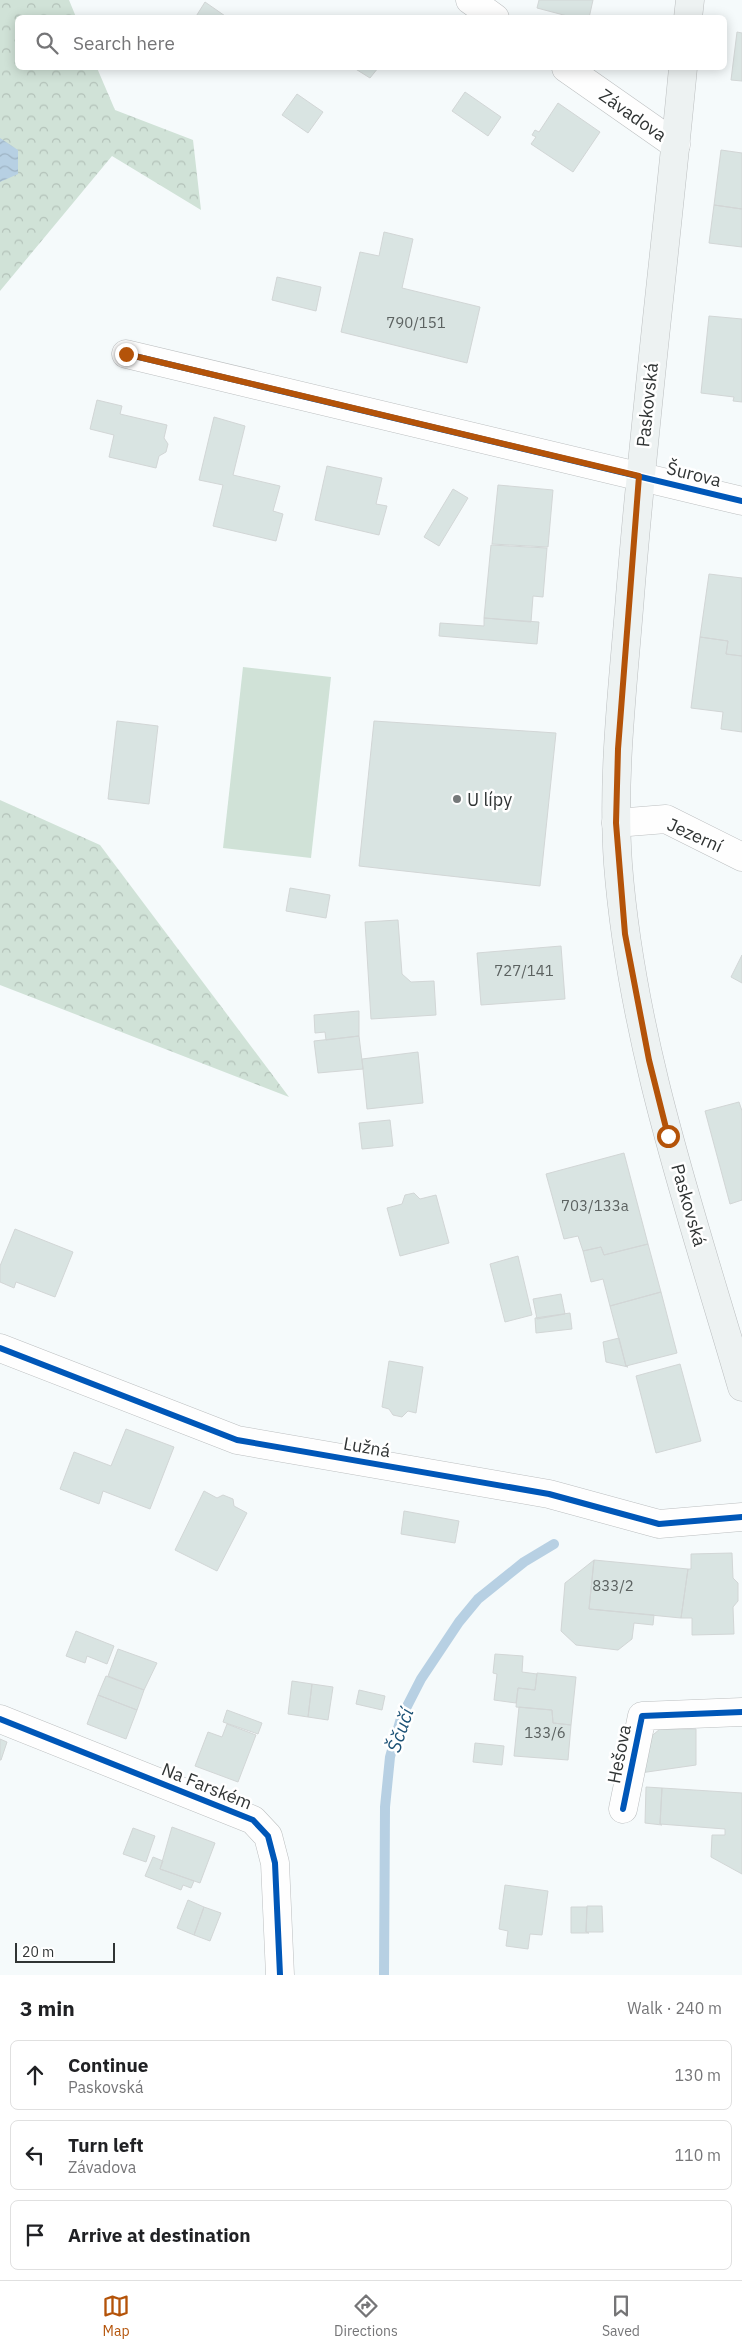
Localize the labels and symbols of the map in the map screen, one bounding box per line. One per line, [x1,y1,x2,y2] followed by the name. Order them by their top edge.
[595,84,671,147] street label: Závadova
[386,313,446,332] house number: 790/151
[115,343,138,366] route end
[631,361,663,448] street label: Paskovská
[664,455,724,492] street label: Šurova
[467,788,512,811] place label: U lípy
[451,793,463,805] marker: U lípy
[664,813,727,858] street label: Jezerní
[494,961,554,980] house number: 727/141
[657,1125,680,1148] route start
[666,1161,712,1249] street label: Paskovská
[561,1196,629,1215] house number: 703/133a
[342,1432,393,1462] street label: Lužná
[592,1576,634,1595] house number: 833/2
[381,1703,419,1755] water label: Ščučí
[602,1722,636,1785] street label: Hešova
[524,1723,566,1742] house number: 133/6
[158,1757,256,1815] street label: Na Farském
[15,1940,115,1963] scale bar

